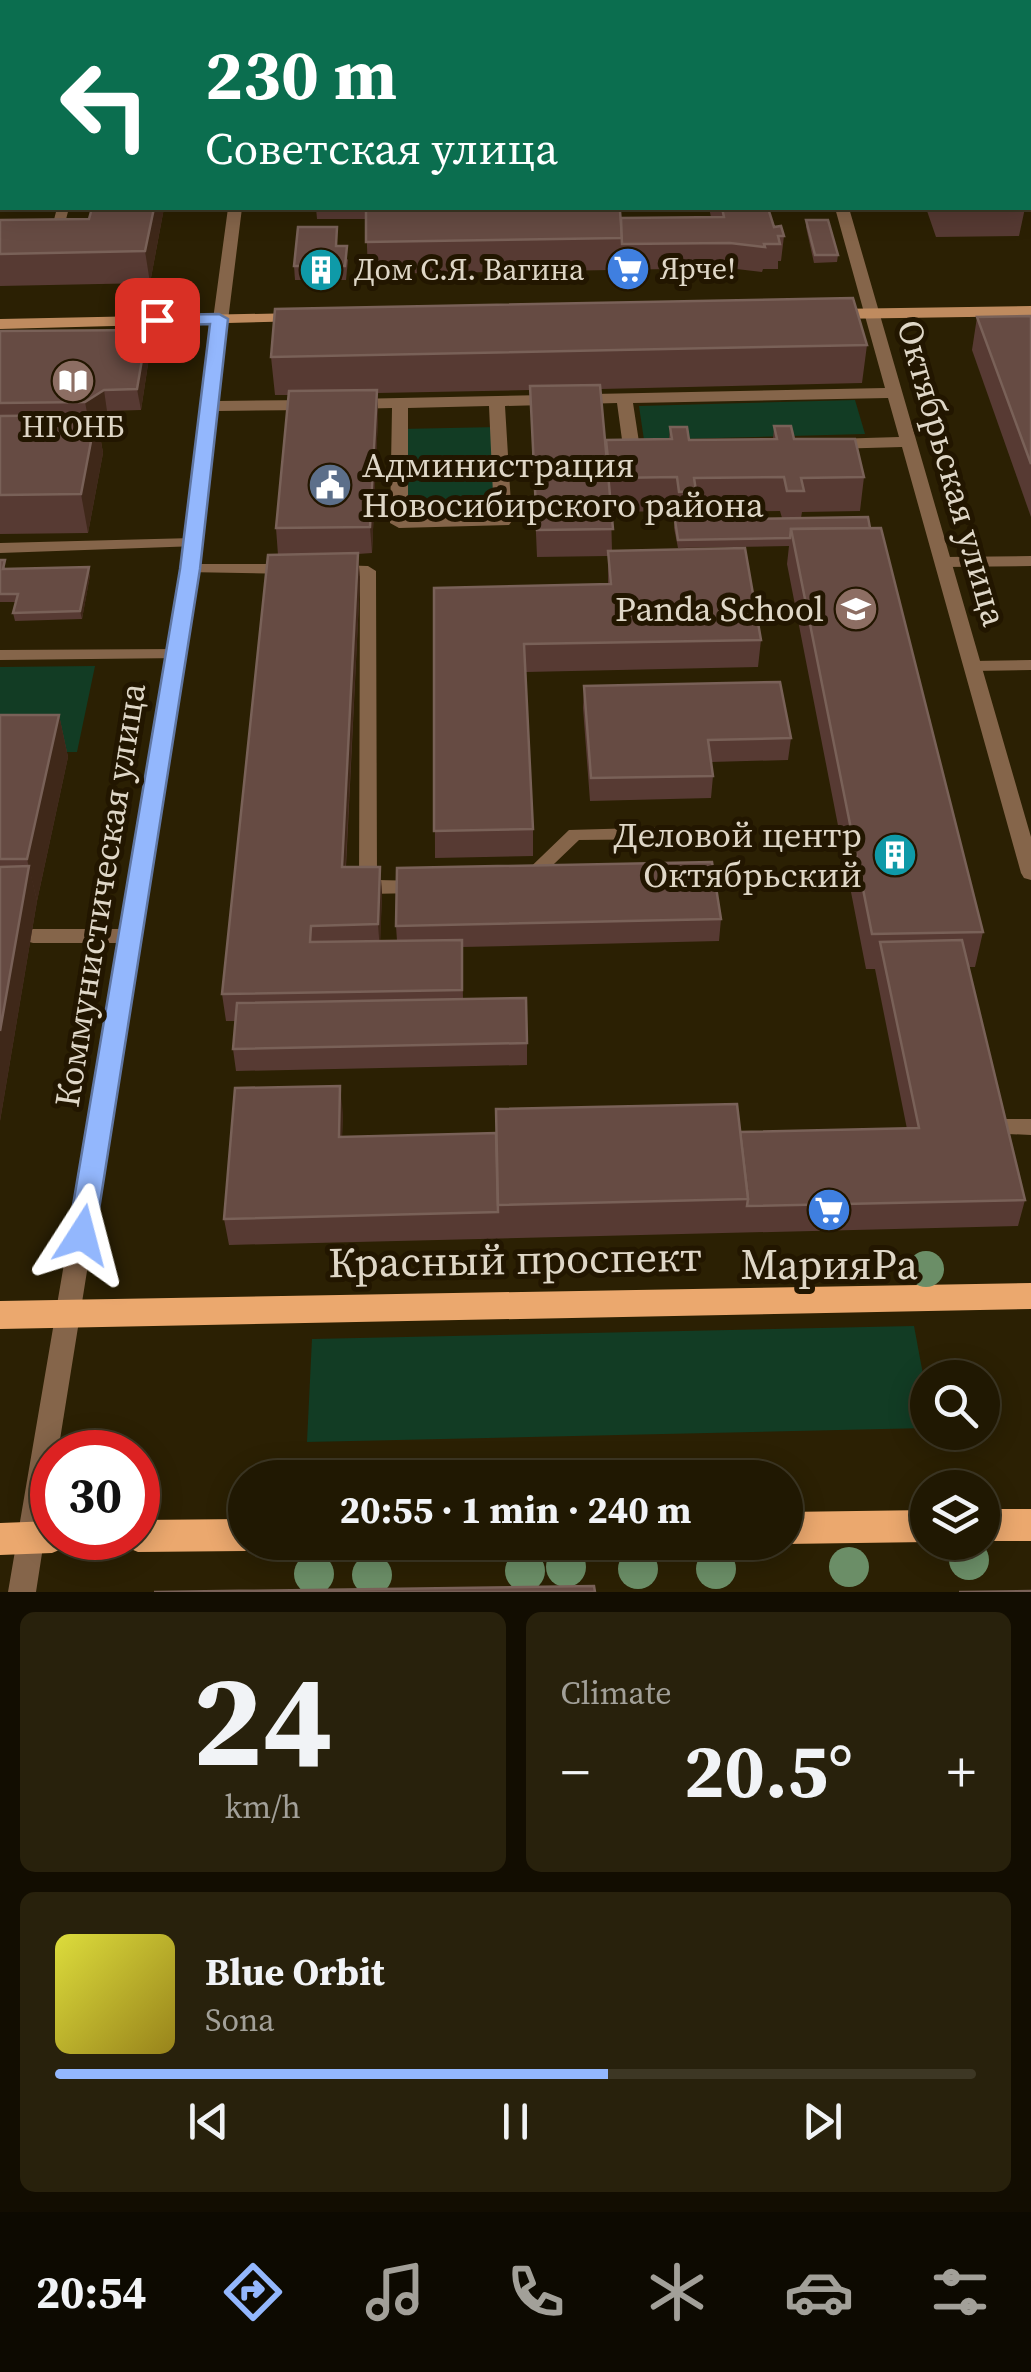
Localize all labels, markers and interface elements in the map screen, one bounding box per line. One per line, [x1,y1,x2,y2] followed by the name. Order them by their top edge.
[205,26,397,122] text: 230 m
[40,40,170,170] icon: left
[205,117,558,179] text: Советская улица
[605,246,651,292] supermarket icon: Ярче!
[298,247,344,293] building icon: Дом С.Я. Вагина
[660,248,736,289] place label: Ярче!
[354,249,585,290] place label: Дом С.Я. Вагина
[115,278,200,363] pin
[130,293,185,348] icon: arrive
[885,314,1019,632] street label: Октябрьская улица
[50,358,96,404] library icon: НГОНБ
[22,406,124,447] place label: НГОНБ
[362,441,764,529] place label: Администрация Новосибирского района
[307,462,353,508] public building icon: Администрация Новосибирского района
[615,585,824,633] place label: Panda School
[833,586,879,632] school or university icon: Panda School
[43,679,157,1110] street label: Коммунистическая улица
[614,811,862,899] place label: Деловой центр Октябрьский
[872,832,918,878] building icon: Деловой центр Октябрьский
[30,1183,134,1287] position arrow
[806,1187,852,1233] supermarket icon: МарияРа
[328,1227,702,1291] street label: Красный проспект
[740,1235,918,1293] place label: МарияРа
[910,1360,1000,1560] map controls
[910,1360,1000,1450] button: search
[30,1430,160,1560] speed limit sign: 30
[910,1470,1000,1560] button: layers
[339,1484,692,1536] text: 20:55 · 1 min · 240 m
[192,1630,333,1809] text: 24
[561,1671,672,1715] text: Climate
[684,1719,853,1822] text: 20.5°
[561,1734,590,1809] text: −
[947,1734,976,1809] text: +
[225,1785,301,1829] text: km/h
[205,1946,385,1998] text: Blue Orbit
[205,1998,275,2042] text: Sona
[181,2094,236,2149] icon: previous
[488,2094,543,2149] icon: pause
[795,2094,850,2149] icon: next
[218,2257,288,2327] icon: directions
[360,2257,430,2327] icon: music
[501,2257,571,2327] icon: phone
[642,2257,712,2327] icon: climate
[784,2257,854,2327] icon: car
[925,2257,995,2327] icon: filters
[36,2261,147,2323] text: 20:54

